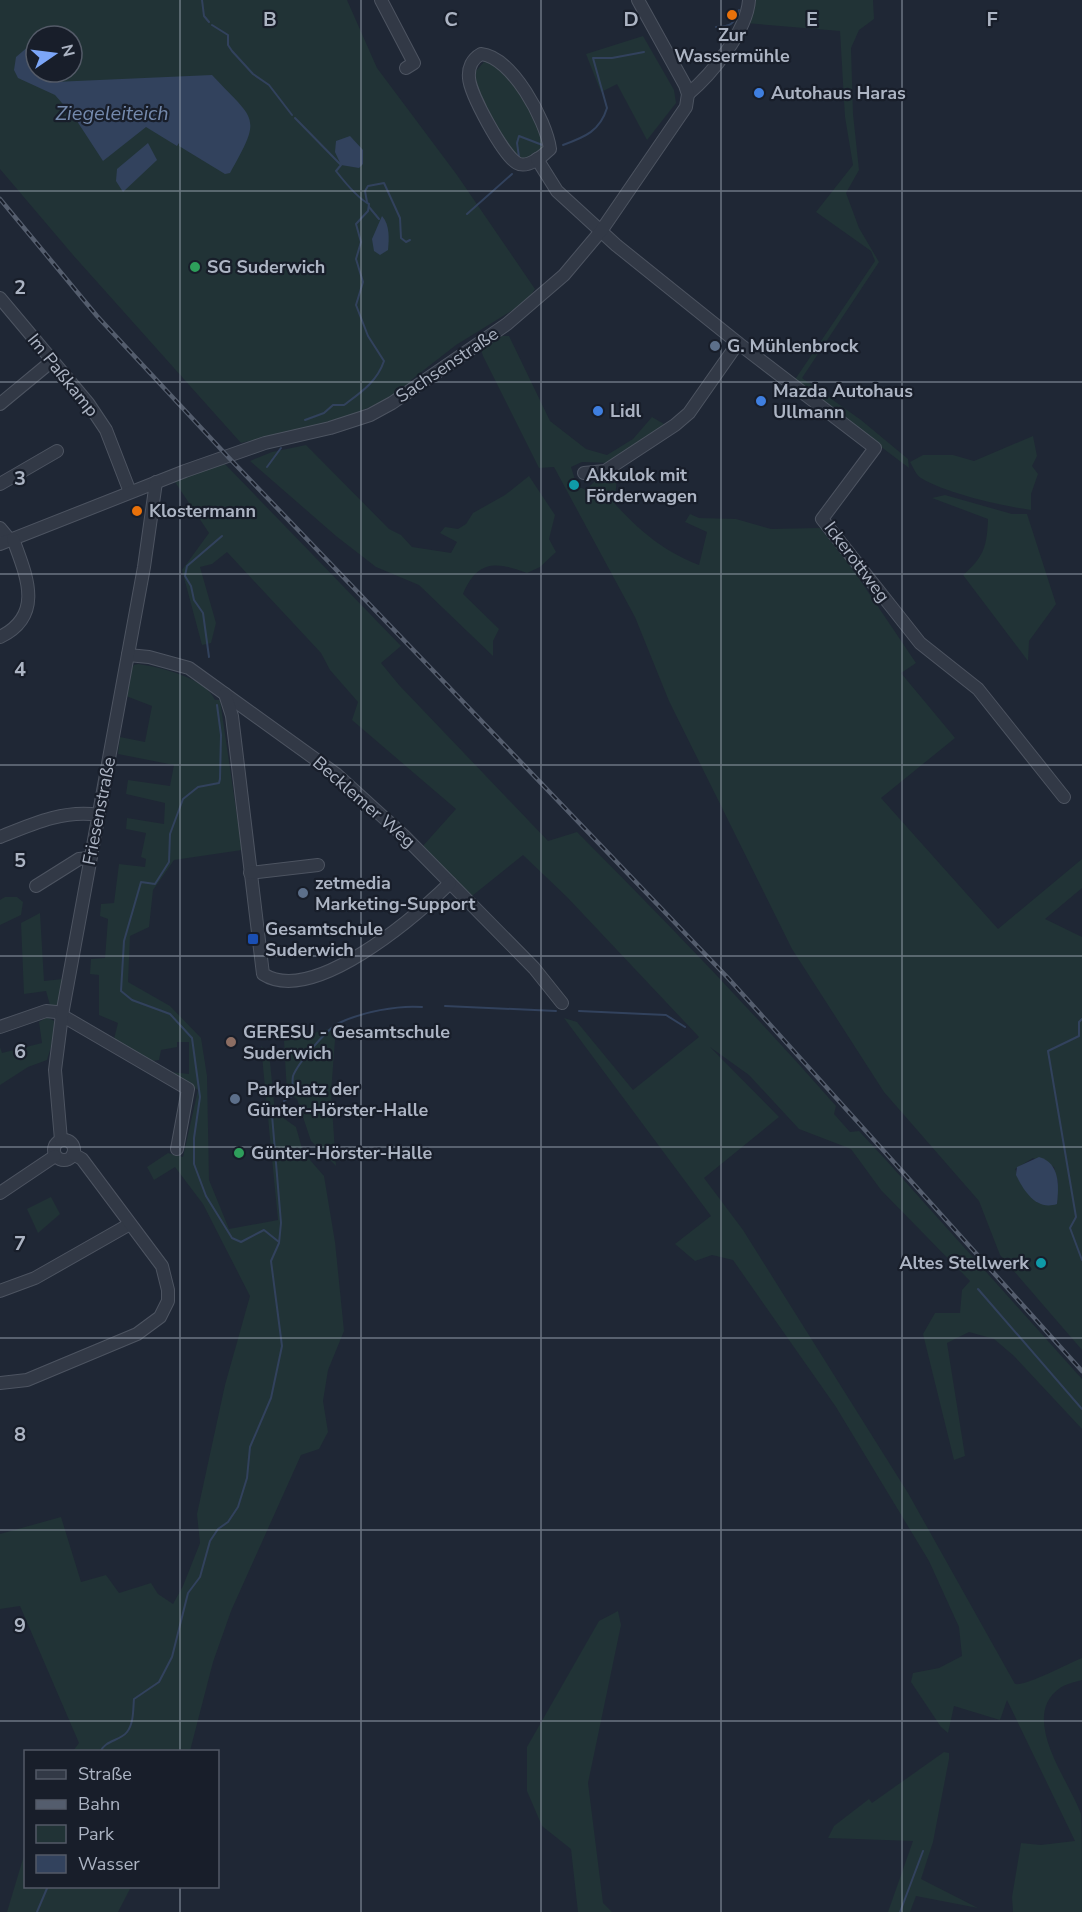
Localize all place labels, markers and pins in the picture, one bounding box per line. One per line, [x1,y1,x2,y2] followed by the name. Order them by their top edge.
[725,8,739,22] marker: Zur Wassermühle
[674,23,790,68] place label: Zur Wassermühle
[771,81,906,105] place label: Autohaus Haras
[752,86,766,100] marker: Autohaus Haras
[207,255,325,279] place label: SG Suderwich
[188,260,202,274] marker: SG Suderwich
[727,334,859,358] place label: G. Mühlenbrock
[708,339,722,353] marker: G. Mühlenbrock
[773,379,913,424] place label: Mazda Autohaus Ullmann
[754,394,768,408] marker: Mazda Autohaus Ullmann
[610,399,642,423] place label: Lidl
[591,404,605,418] marker: Lidl
[586,463,697,508] place label: Akkulok mit Förderwagen
[567,478,581,492] marker: Akkulok mit Förderwagen
[149,499,256,523] place label: Klostermann
[130,504,144,518] marker: Klostermann
[315,871,475,916] place label: zetmedia Marketing-Support
[296,886,310,900] marker: zetmedia Marketing-Support
[265,917,383,962] place label: Gesamtschule Suderwich
[246,932,260,946] marker: Gesamtschule Suderwich
[243,1020,450,1065] place label: GERESU - Gesamtschule Suderwich
[224,1035,238,1049] marker: GERESU - Gesamtschule Suderwich
[247,1077,428,1122] place label: Parkplatz der Günter-Hörster-Halle
[228,1092,242,1106] marker: Parkplatz der Günter-Hörster-Halle
[251,1141,432,1165] place label: Günter-Hörster-Halle
[232,1146,246,1160] marker: Günter-Hörster-Halle
[899,1251,1029,1275] place label: Altes Stellwerk
[1034,1256,1048,1270] marker: Altes Stellwerk

